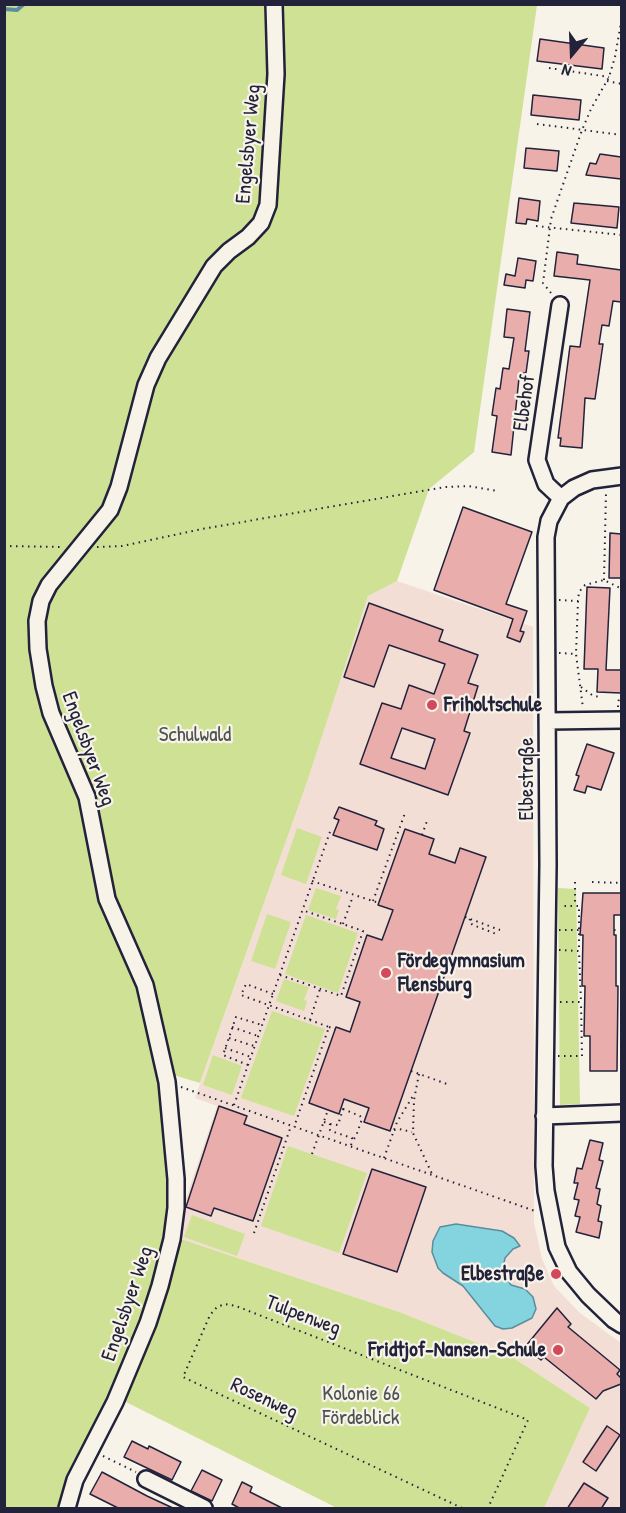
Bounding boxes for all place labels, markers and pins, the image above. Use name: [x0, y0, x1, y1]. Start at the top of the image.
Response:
place label: Friholtschule: [444, 692, 542, 718]
marker: Friholtschule: [425, 698, 439, 712]
place label: Fördegymnasium Flensburg: [398, 948, 525, 998]
marker: Fördegymnasium Flensburg: [379, 966, 393, 980]
place label: Elbestraße: [461, 1261, 544, 1287]
marker: Elbestraße: [549, 1267, 563, 1281]
place label: Fridtjof-Nansen-Schule: [368, 1337, 546, 1363]
marker: Fridtjof-Nansen-Schule: [551, 1343, 565, 1357]

